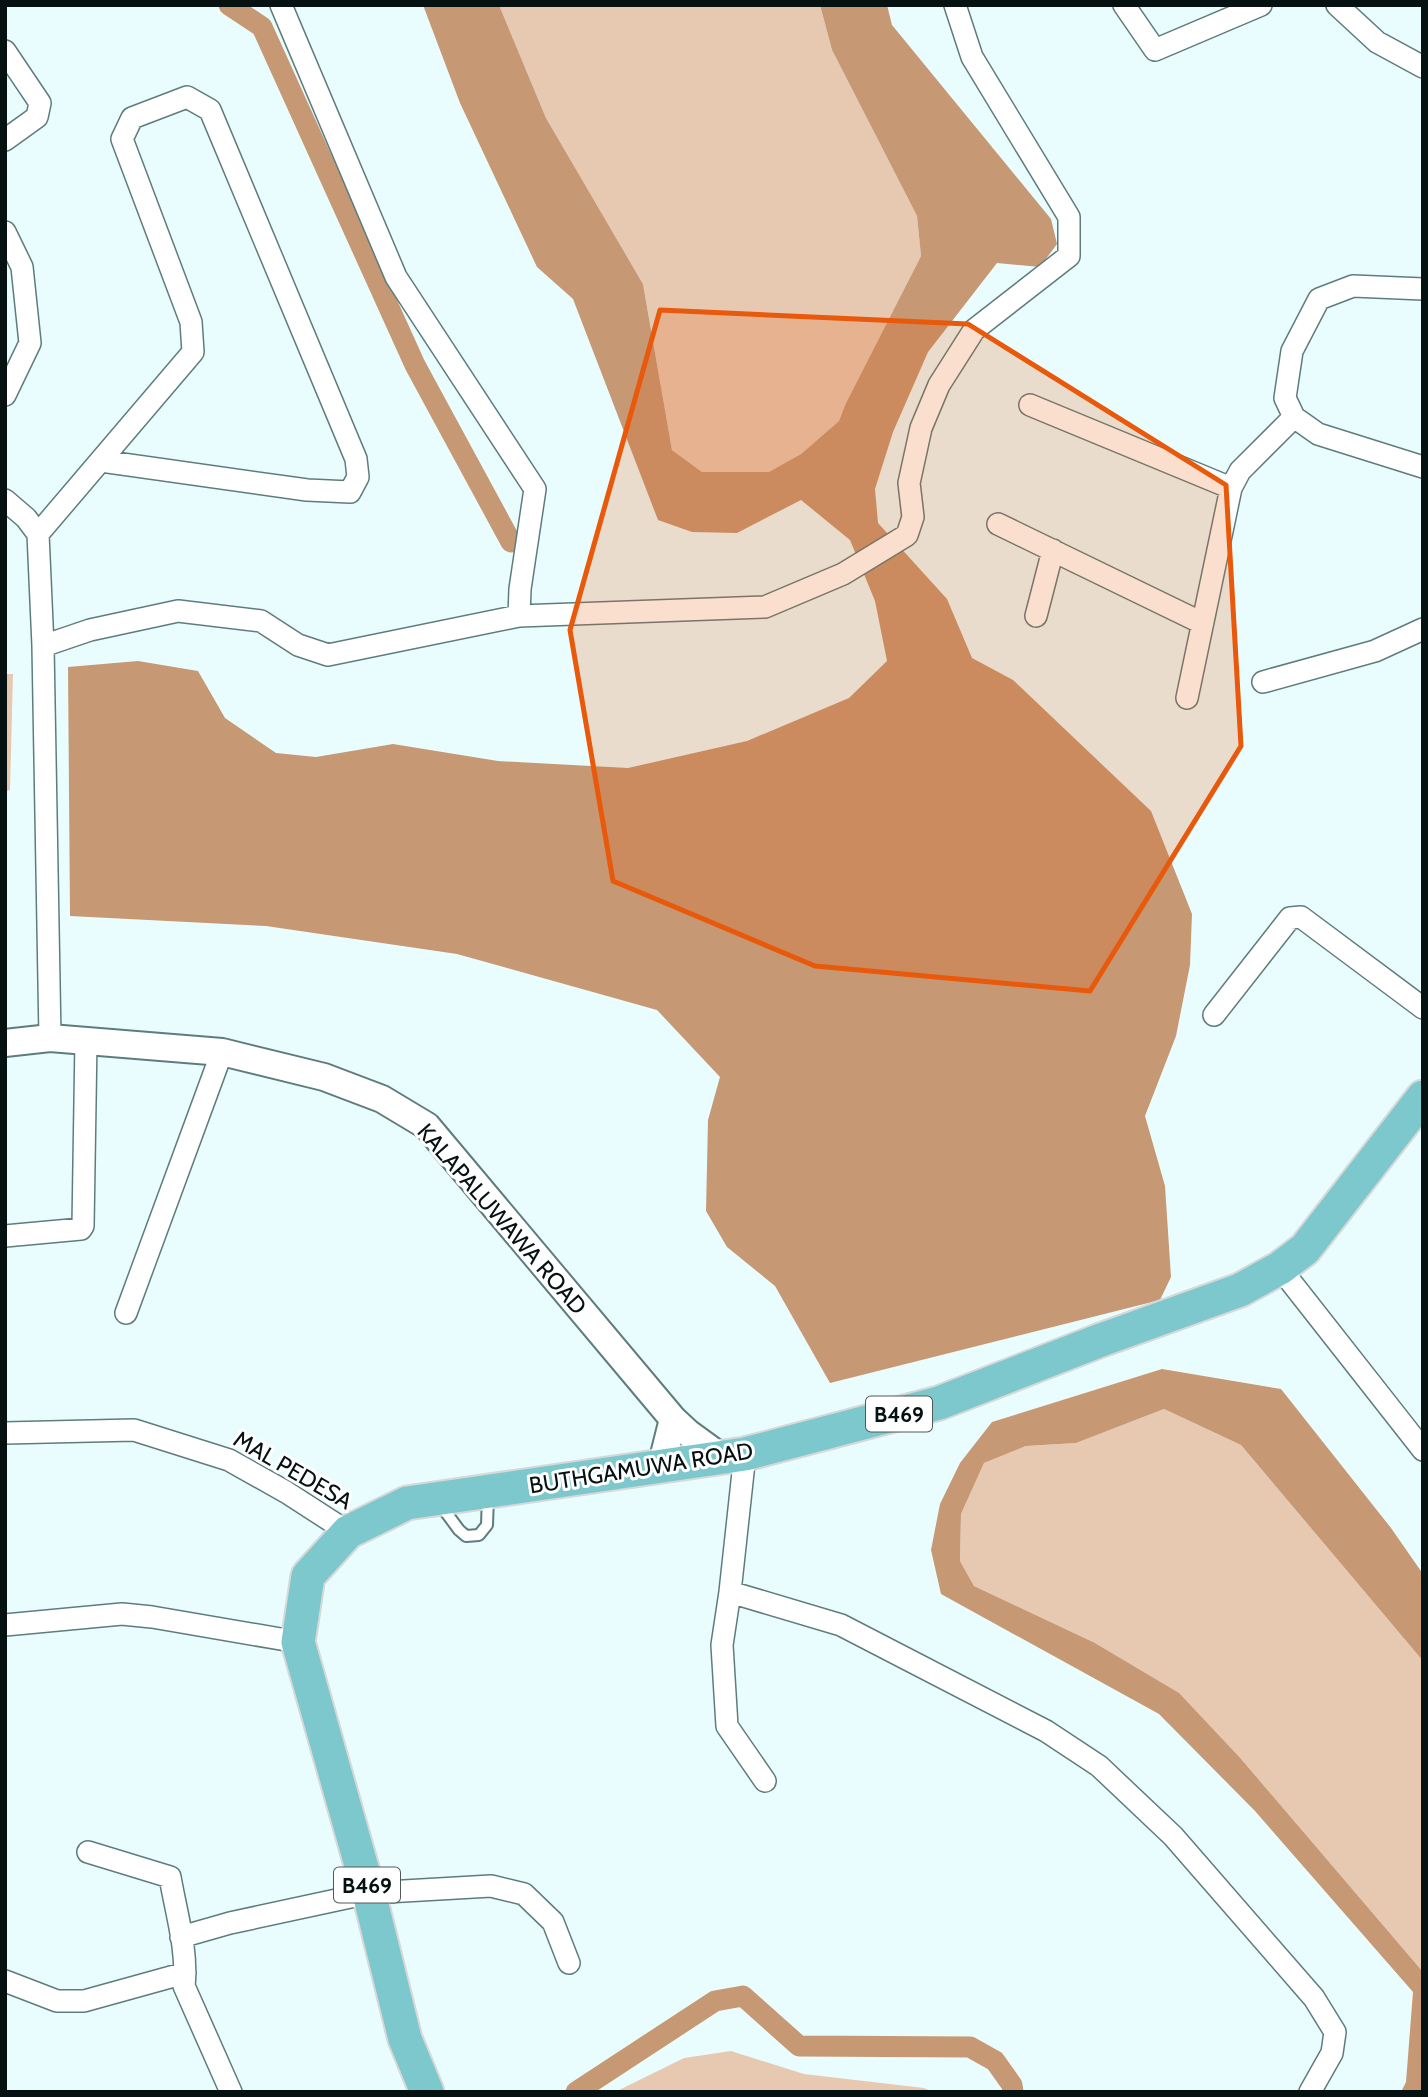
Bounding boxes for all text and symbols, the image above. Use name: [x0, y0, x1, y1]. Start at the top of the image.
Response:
street label: KALAPALUWAWA ROAD: [411, 1118, 593, 1320]
road number: B469: [866, 1396, 932, 1432]
street label: MAL PEDESA: [229, 1425, 357, 1515]
street label: BUTHGAMUWA ROAD: [527, 1436, 755, 1500]
road number: B469: [334, 1868, 400, 1902]

